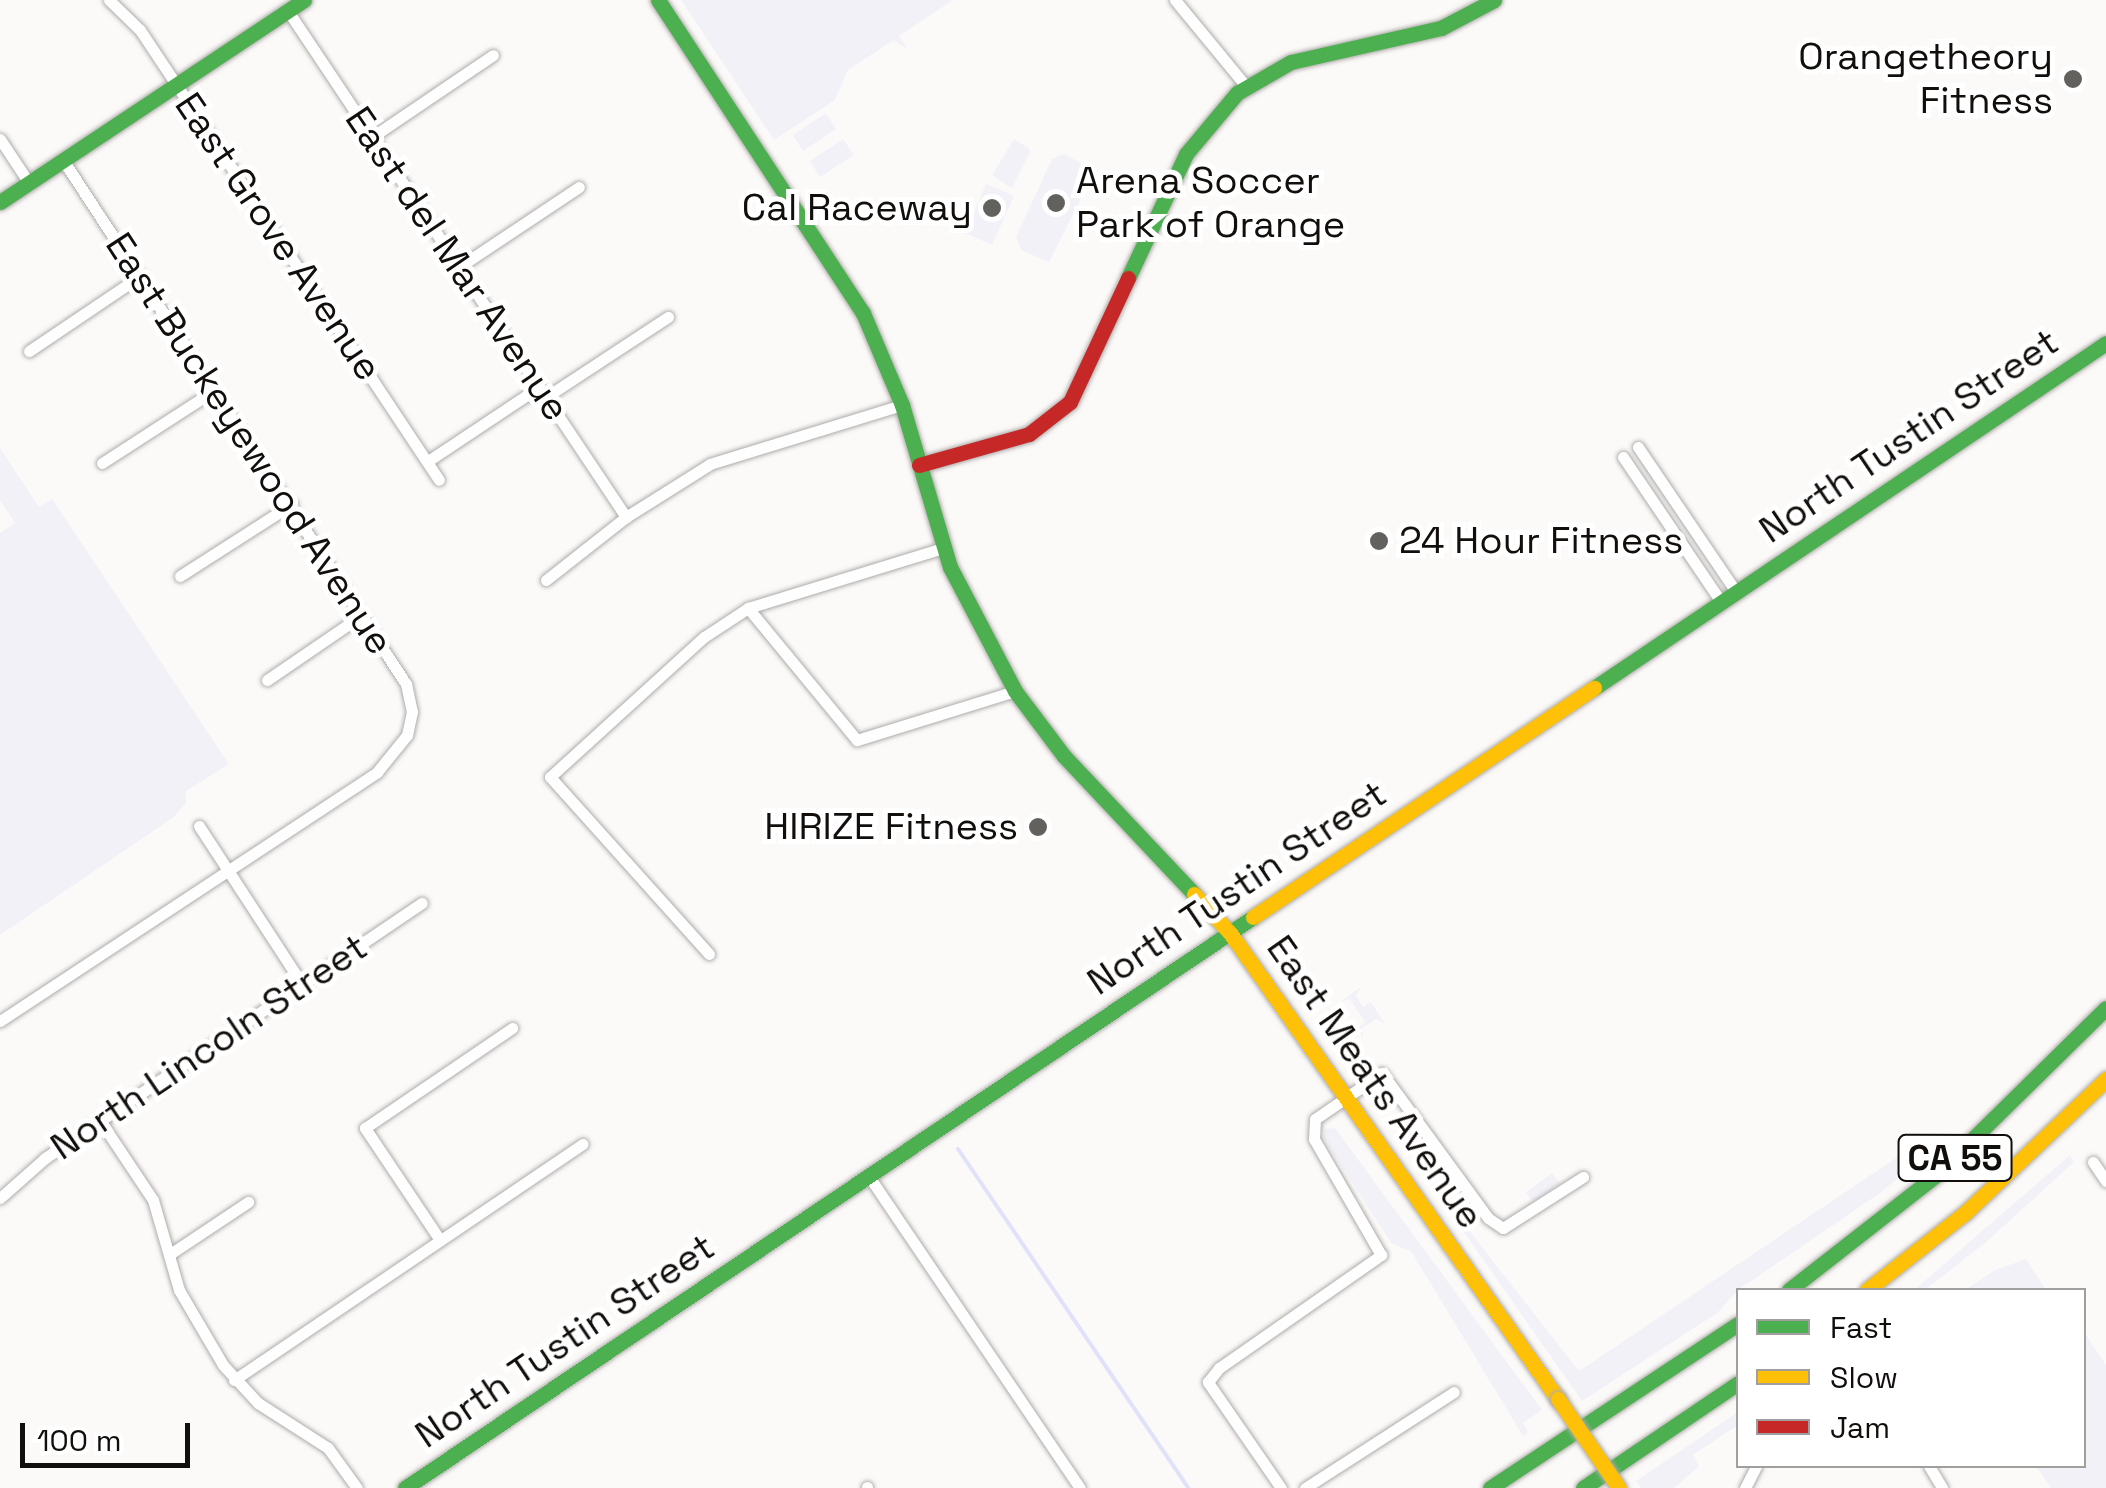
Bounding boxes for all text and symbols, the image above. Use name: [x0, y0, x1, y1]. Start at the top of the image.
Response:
place label: Orangetheory Fitness: [1798, 34, 2053, 123]
marker: Orangetheory Fitness: [2062, 68, 2084, 90]
street label: East Grove Avenue: [165, 84, 391, 390]
street label: East del Mar Avenue: [335, 98, 579, 430]
place label: Arena Soccer Park of Orange: [1076, 158, 1345, 248]
place label: Cal Raceway: [742, 185, 972, 231]
marker: Arena Soccer Park of Orange: [1045, 192, 1067, 214]
marker: Cal Raceway: [981, 197, 1003, 219]
street label: East Buckeyewood Avenue: [95, 225, 403, 663]
street label: North Tustin Street: [1750, 319, 2068, 553]
place label: 24 Hour Fitness: [1399, 518, 1683, 564]
marker: 24 Hour Fitness: [1368, 530, 1390, 552]
street label: North Tustin Street: [1078, 771, 1396, 1005]
place label: HIRIZE Fitness: [764, 804, 1018, 850]
marker: HIRIZE Fitness: [1027, 816, 1049, 838]
street label: North Lincoln Street: [42, 924, 376, 1170]
street label: East Meats Avenue: [1257, 927, 1493, 1237]
road number: CA 55: [1895, 1128, 2015, 1188]
street label: North Tustin Street: [406, 1224, 724, 1458]
legend: [1736, 1288, 2086, 1468]
text: Fast: [1830, 1308, 1892, 1347]
text: Slow: [1830, 1358, 1898, 1397]
scale bar: [25, 1403, 195, 1465]
text: Jam: [1830, 1408, 1890, 1447]
text: 100 m: [37, 1421, 122, 1460]

